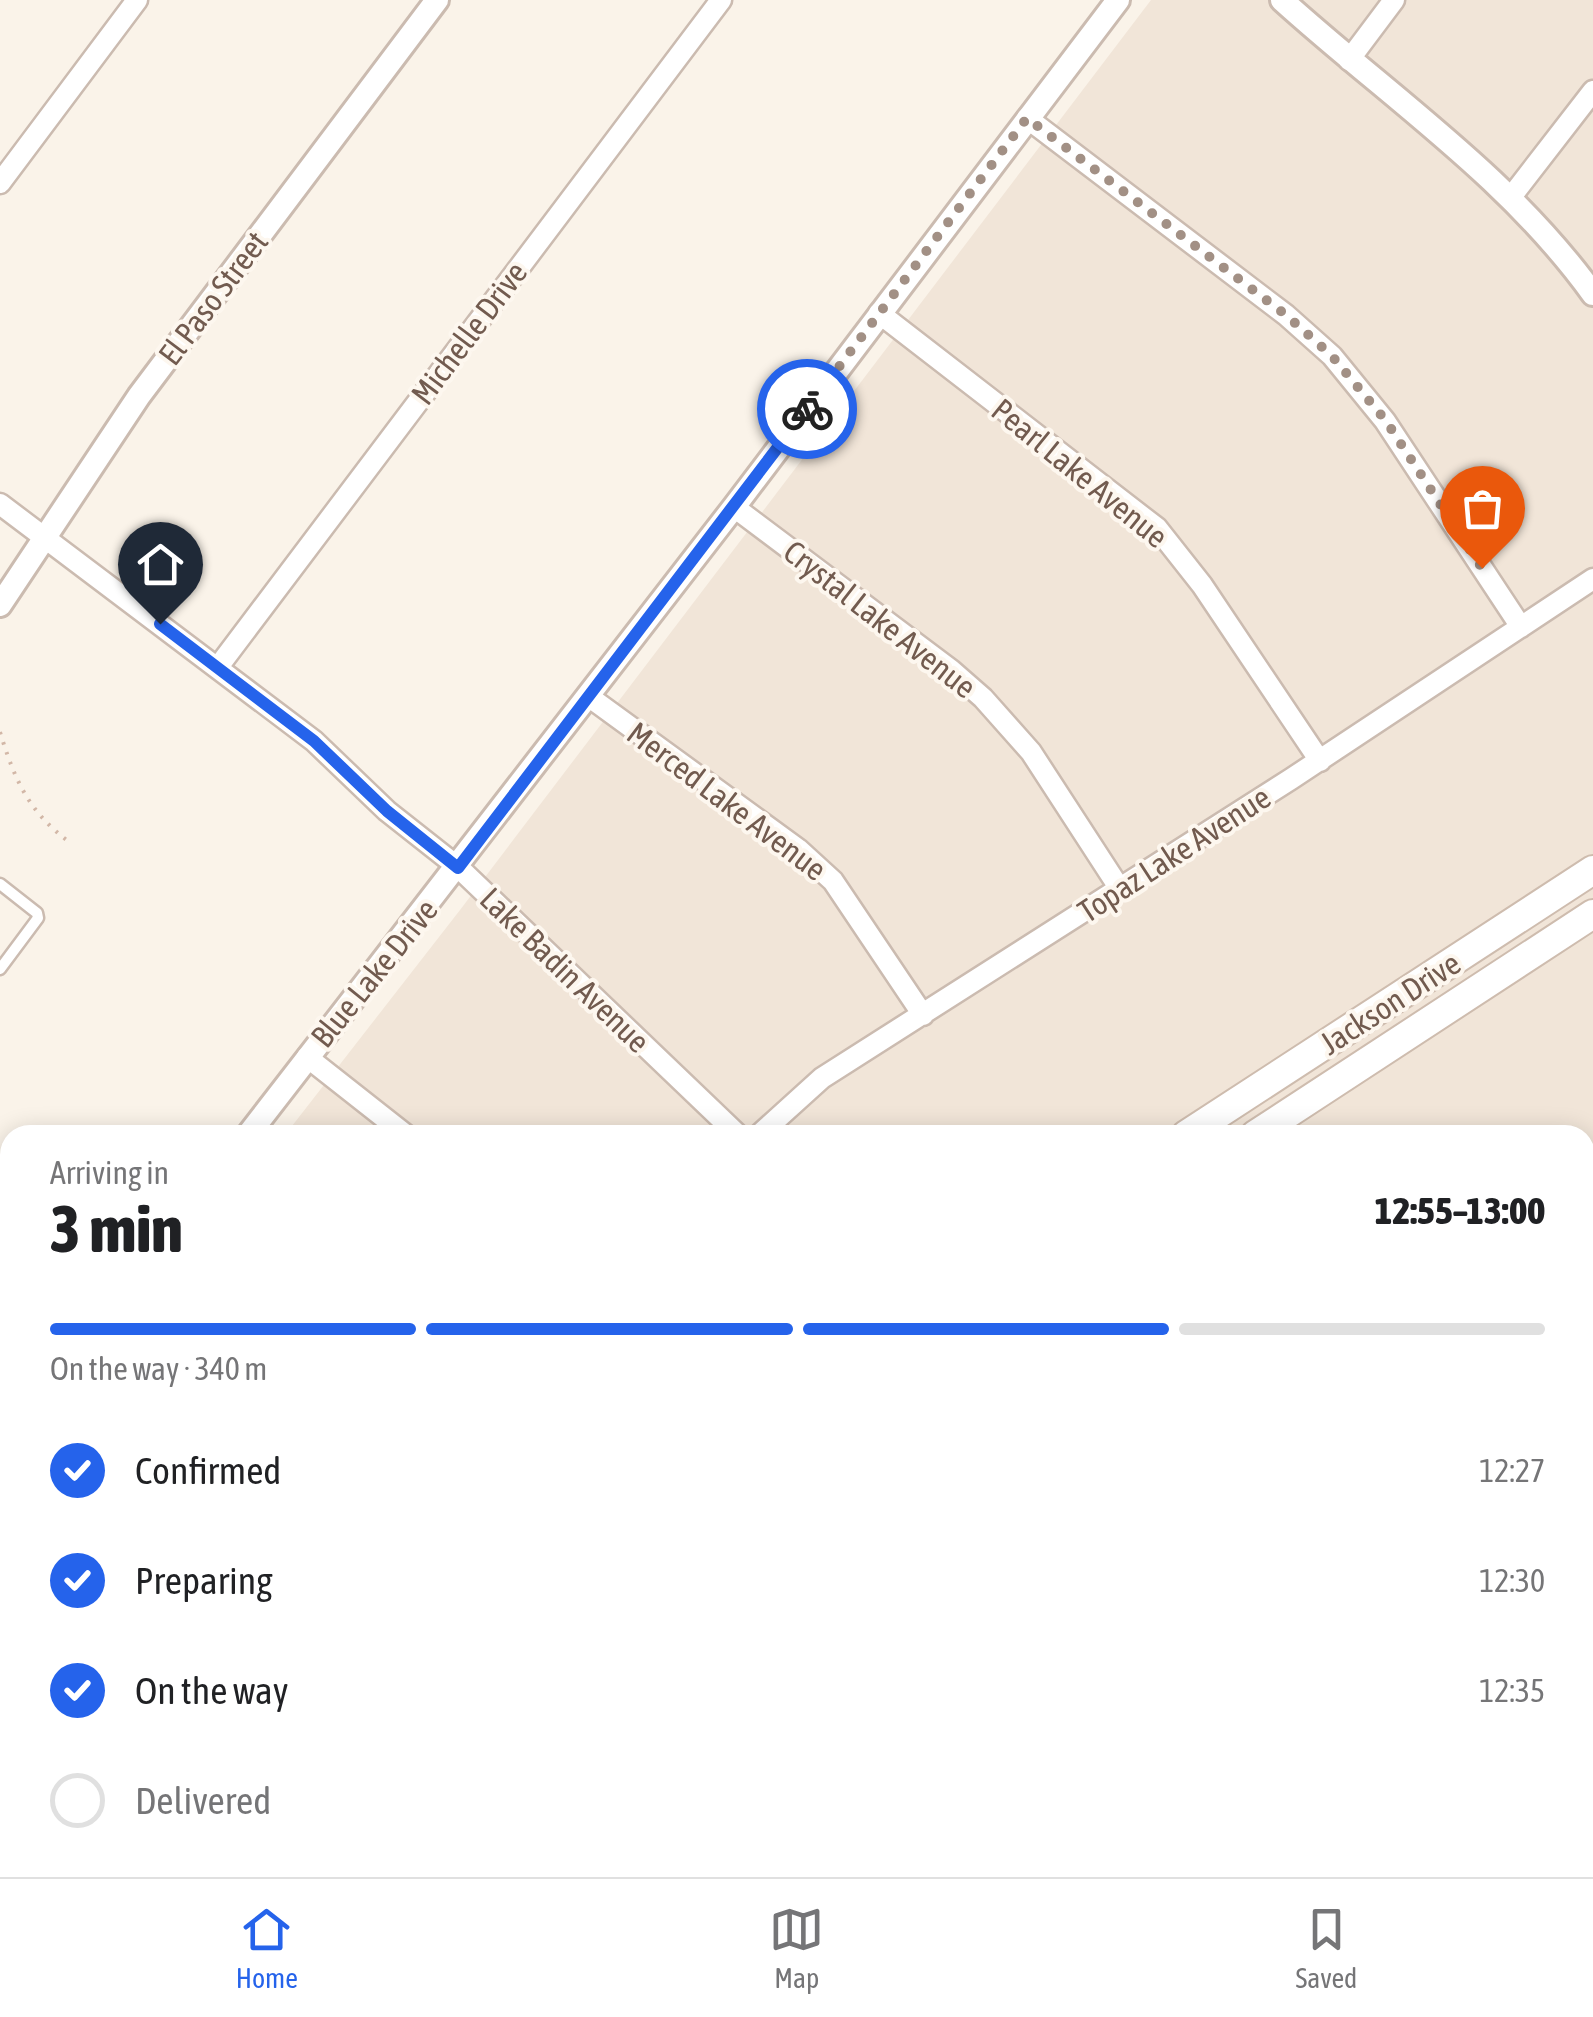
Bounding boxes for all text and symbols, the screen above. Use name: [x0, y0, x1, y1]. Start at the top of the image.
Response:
street label: El Paso Street: [151, 224, 275, 372]
street label: Michelle Drive: [404, 255, 534, 411]
courier: [757, 359, 857, 459]
icon: bike: [780, 382, 835, 437]
street label: Pearl Lake Avenue: [985, 391, 1175, 555]
pin: [1440, 466, 1525, 569]
icon: bag: [1455, 481, 1510, 536]
pin: [118, 522, 203, 625]
street label: Crystal Lake Avenue: [777, 533, 983, 705]
icon: home: [133, 537, 188, 592]
street label: Merced Lake Avenue: [620, 714, 834, 888]
street label: Topaz Lake Avenue: [1071, 778, 1277, 930]
street label: Lake Badin Avenue: [473, 880, 657, 1060]
street label: Blue Lake Drive: [303, 892, 445, 1054]
street label: Jackson Drive: [1313, 944, 1467, 1062]
text: Arriving in: [50, 1154, 169, 1191]
text: 12:55–13:00: [1375, 1189, 1545, 1232]
text: 3 min: [50, 1191, 183, 1266]
text: On the way · 340 m: [50, 1350, 267, 1387]
icon: check: [50, 1443, 105, 1498]
text: Confirmed: [135, 1449, 281, 1492]
text: 12:27: [1479, 1452, 1545, 1489]
icon: check: [50, 1553, 105, 1608]
text: Preparing: [135, 1559, 273, 1602]
text: 12:30: [1479, 1562, 1545, 1599]
icon: check: [50, 1663, 105, 1718]
text: On the way: [135, 1669, 288, 1712]
text: 12:35: [1479, 1672, 1545, 1709]
text: Delivered: [135, 1779, 271, 1822]
tab: Home: [236, 1902, 298, 1994]
tab: Map: [769, 1902, 824, 1994]
tab: Saved: [1295, 1902, 1357, 1994]

